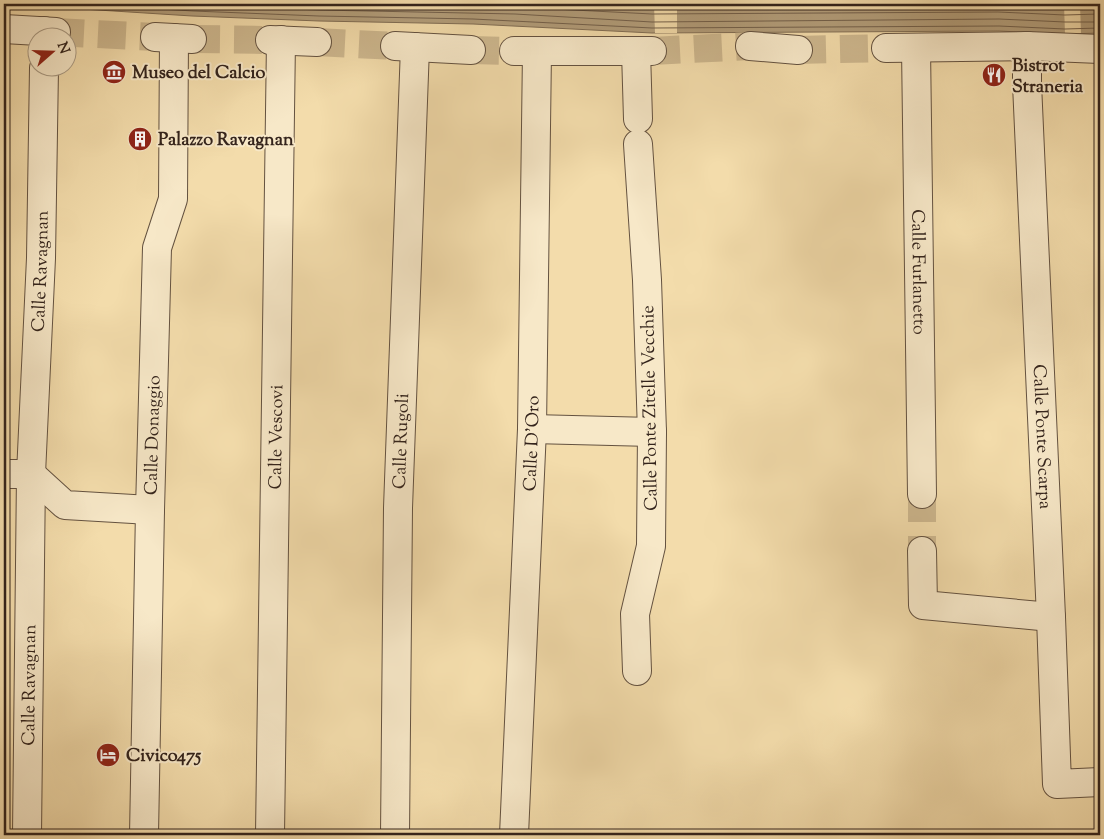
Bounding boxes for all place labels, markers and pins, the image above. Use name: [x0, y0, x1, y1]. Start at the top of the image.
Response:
place label: Bistrot Straneria: [1012, 54, 1084, 101]
museum icon: Museo del Calcio: [101, 59, 127, 85]
place label: Museo del Calcio: [132, 61, 265, 87]
restaurant icon: Bistrot Straneria: [981, 62, 1007, 88]
building icon: Palazzo Ravagnan: [127, 126, 153, 152]
place label: Palazzo Ravagnan: [158, 128, 294, 154]
hotel icon: Civico475: [95, 742, 121, 768]
place label: Civico475: [126, 744, 202, 770]

